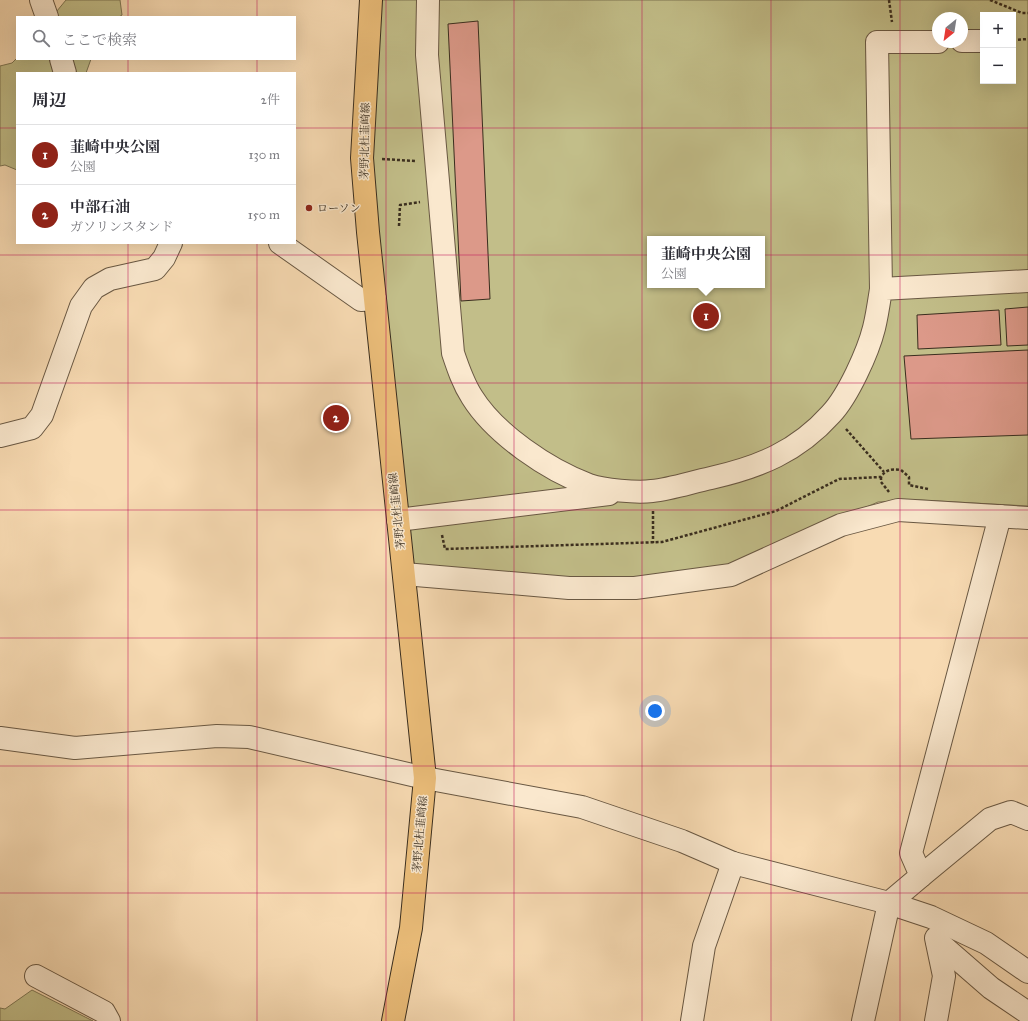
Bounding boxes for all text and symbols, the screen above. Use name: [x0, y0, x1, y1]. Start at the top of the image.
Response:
north arrow: [932, 12, 968, 48]
map controls: [980, 12, 1016, 84]
button: +: [980, 12, 1016, 48]
search box: [16, 16, 296, 60]
icon: search: [30, 27, 52, 49]
text: ここで検索: [62, 31, 137, 49]
button: −: [980, 48, 1016, 84]
text: 周辺: [32, 90, 66, 111]
text: 2件: [261, 92, 280, 108]
street label: 茅野北杜韮崎線: [358, 102, 372, 180]
text: 韮崎中央公園: [70, 138, 160, 156]
text: 1: [42, 147, 48, 163]
text: 130 m: [248, 147, 280, 163]
text: 公園: [70, 159, 96, 175]
text: 中部石油: [70, 198, 130, 216]
place label: ローソン: [317, 202, 361, 215]
marker: ローソン: [304, 203, 314, 213]
text: 2: [42, 207, 48, 223]
text: 150 m: [248, 207, 280, 223]
text: ガソリンスタンド: [70, 219, 174, 235]
popup: [647, 236, 765, 288]
text: 韮崎中央公園: [661, 245, 751, 263]
text: 公園: [661, 266, 687, 282]
pin: 1: [693, 301, 719, 331]
pin: 2: [323, 403, 349, 433]
street label: 茅野北杜韮崎線: [387, 472, 407, 550]
your location: [645, 701, 665, 721]
street label: 茅野北杜韮崎線: [410, 795, 430, 873]

